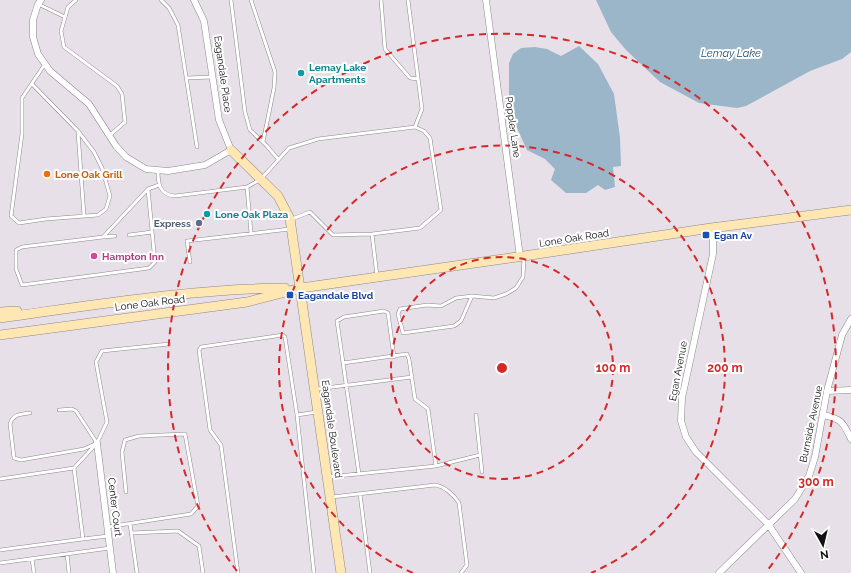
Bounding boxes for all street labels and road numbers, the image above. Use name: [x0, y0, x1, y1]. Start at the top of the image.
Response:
street label: Eagandale Place: [212, 35, 234, 113]
street label: Poppler Lane: [503, 96, 523, 158]
street label: Lone Oak Road: [538, 227, 610, 249]
street label: Lone Oak Road: [114, 293, 186, 313]
street label: Egan Avenue: [667, 340, 689, 402]
street label: Eagandale Boulevard: [320, 379, 344, 479]
street label: Burnside Avenue: [797, 384, 825, 463]
street label: Center Court: [106, 477, 124, 538]

